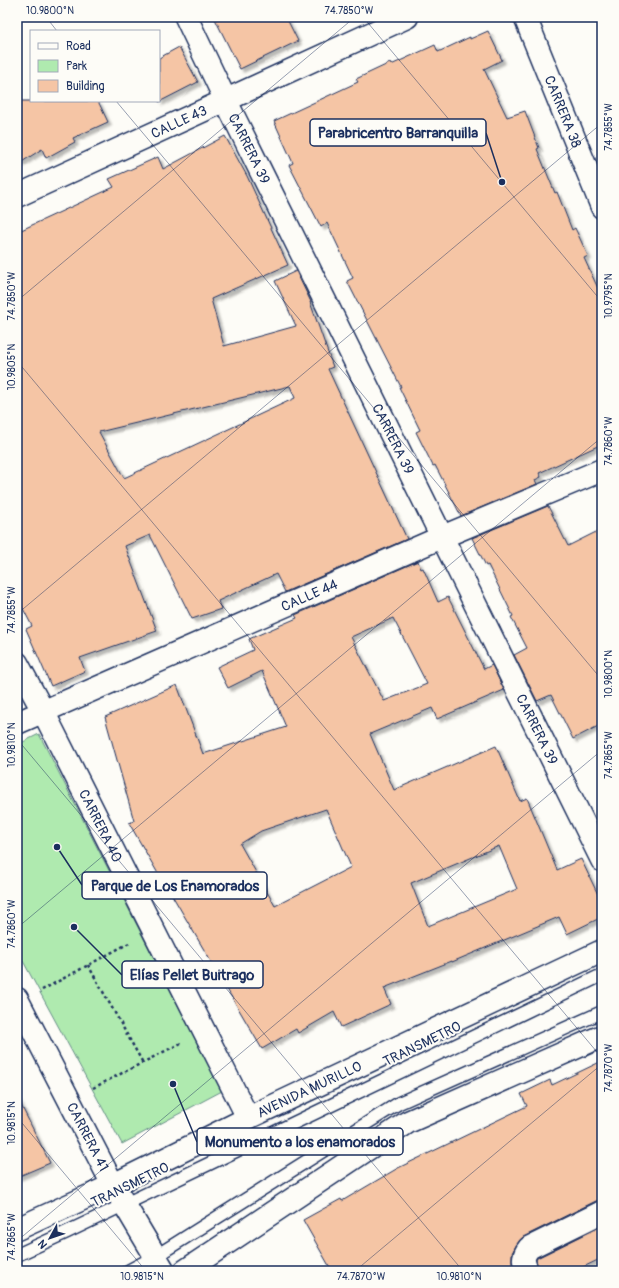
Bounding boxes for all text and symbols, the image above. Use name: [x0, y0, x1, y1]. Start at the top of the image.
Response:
text: 10.9800°N: [26, 5, 74, 17]
text: 74.7850°W: [325, 5, 374, 17]
legend: [30, 30, 160, 102]
text: Road: [66, 39, 91, 54]
text: Park: [66, 59, 87, 74]
street label: CARRERA 38: [541, 73, 586, 150]
text: Building: [66, 79, 105, 94]
street label: CALLE 43: [148, 101, 210, 142]
text: 74.7855°W: [603, 103, 615, 151]
street label: CARRERA 39: [225, 110, 274, 187]
callout: Parabricentro Barranquilla: [310, 119, 486, 146]
text: Parabricentro Barranquilla: [318, 124, 478, 143]
text: 74.7850°W: [6, 271, 18, 320]
text: 10.9795°N: [603, 273, 615, 319]
text: 10.9805°N: [6, 344, 18, 390]
street label: CARRERA 39: [369, 401, 418, 477]
text: 74.7860°W: [603, 416, 615, 466]
street label: CALLE 44: [278, 575, 340, 615]
text: 74.7855°W: [6, 586, 18, 634]
text: 10.9800°N: [603, 650, 615, 698]
street label: CARRERA 39: [513, 691, 562, 767]
text: 10.9810°N: [6, 722, 18, 768]
text: 74.7865°W: [603, 731, 615, 779]
street label: CARRERA 40: [75, 787, 126, 865]
callout: Parque de Los Enamorados: [82, 872, 267, 899]
text: Parque de Los Enamorados: [91, 877, 260, 896]
text: 74.7860°W: [6, 899, 18, 949]
callout: Elías Pellet Buitrago: [122, 961, 263, 988]
text: Elías Pellet Buitrago: [130, 966, 254, 985]
street label: TRANSMETRO: [380, 1018, 464, 1070]
text: 74.7870°W: [603, 1043, 615, 1092]
street label: AVENIDA MURILLO: [254, 1057, 364, 1121]
street label: CARRERA 41: [63, 1099, 113, 1174]
text: 10.9815°N: [6, 1101, 18, 1145]
callout: Monumento a los enamorados: [197, 1128, 403, 1155]
text: Monumento a los enamorados: [205, 1133, 395, 1152]
street label: TRANSMETRO: [88, 1159, 172, 1211]
text: 74.7865°W: [6, 1213, 18, 1261]
north arrow: [30, 1218, 70, 1258]
text: N: [35, 1237, 50, 1251]
text: 10.9815°N: [120, 1271, 164, 1283]
text: 74.7870°W: [337, 1271, 386, 1283]
text: 10.9810°N: [437, 1271, 482, 1283]

